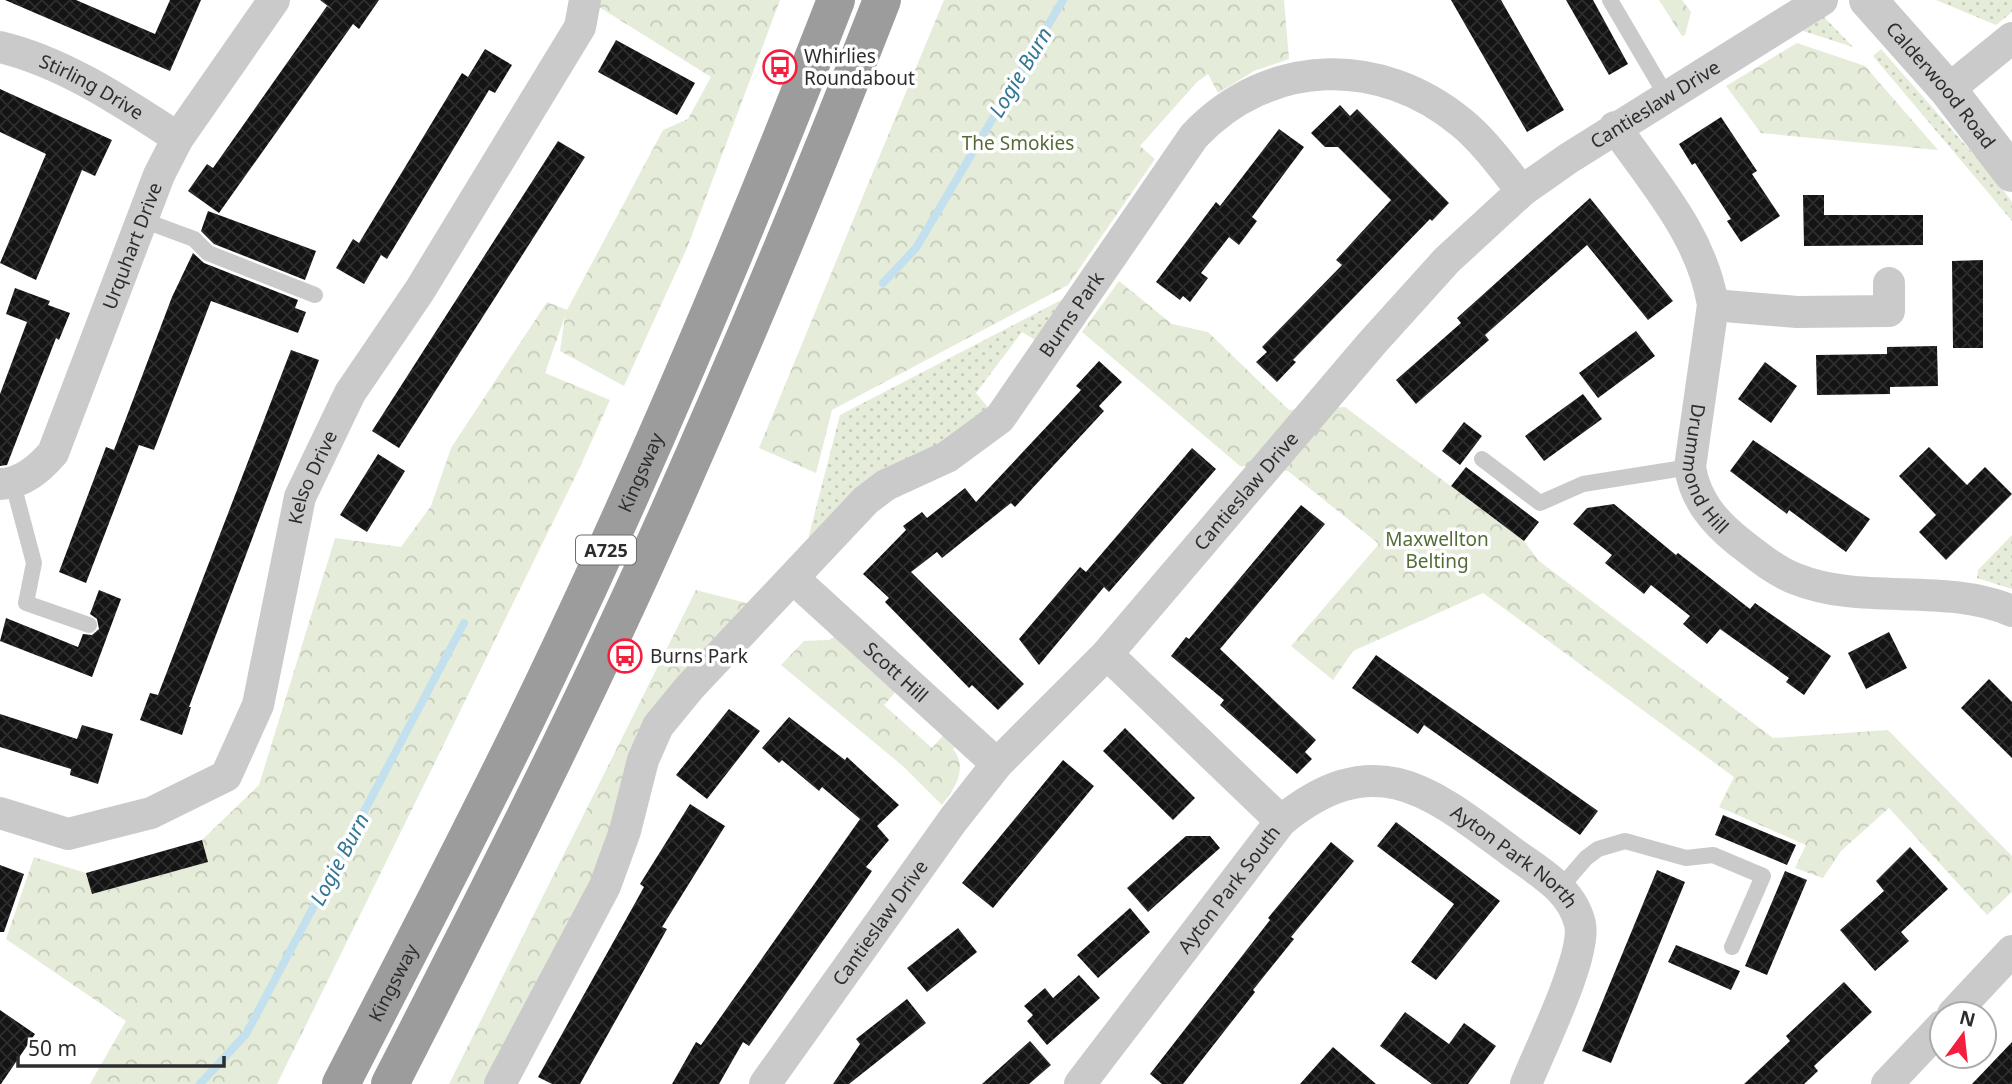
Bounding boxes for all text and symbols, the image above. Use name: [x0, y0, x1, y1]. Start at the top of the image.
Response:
street label: Calderwood Road: [1880, 16, 2001, 154]
water label: Logie Burn: [982, 22, 1058, 122]
place label: Whirlies Roundabout: [804, 43, 915, 91]
street label: Stirling Drive: [35, 48, 149, 125]
bus stop icon: Whirlies Roundabout: [761, 48, 799, 86]
street label: Cantieslaw Drive: [1585, 54, 1725, 155]
park label: The Smokies: [962, 130, 1074, 156]
street label: Urquhart Drive: [96, 179, 168, 313]
street label: Burns Park: [1033, 267, 1110, 362]
street label: Drummond Hill: [1676, 402, 1735, 540]
street label: Kelso Drive: [282, 426, 343, 527]
street label: Cantieslaw Drive: [1188, 426, 1304, 556]
street label: Kingsway: [611, 428, 670, 516]
park label: Maxwellton Belting: [1385, 526, 1489, 574]
road number: A725: [576, 536, 636, 564]
street label: Scott Hill: [858, 636, 934, 708]
bus stop icon: Burns Park: [606, 637, 644, 675]
place label: Burns Park: [650, 643, 748, 669]
street label: Ayton Park North: [1446, 799, 1584, 913]
water label: Logie Burn: [303, 808, 375, 910]
street label: Ayton Park South: [1172, 820, 1286, 959]
street label: Cantieslaw Drive: [826, 855, 934, 991]
street label: Kingsway: [362, 939, 424, 1026]
north arrow: [1928, 1000, 1998, 1070]
text: N: [1957, 1004, 1978, 1033]
scale bar: [18, 1024, 224, 1068]
text: 50 m: [28, 1034, 77, 1062]

